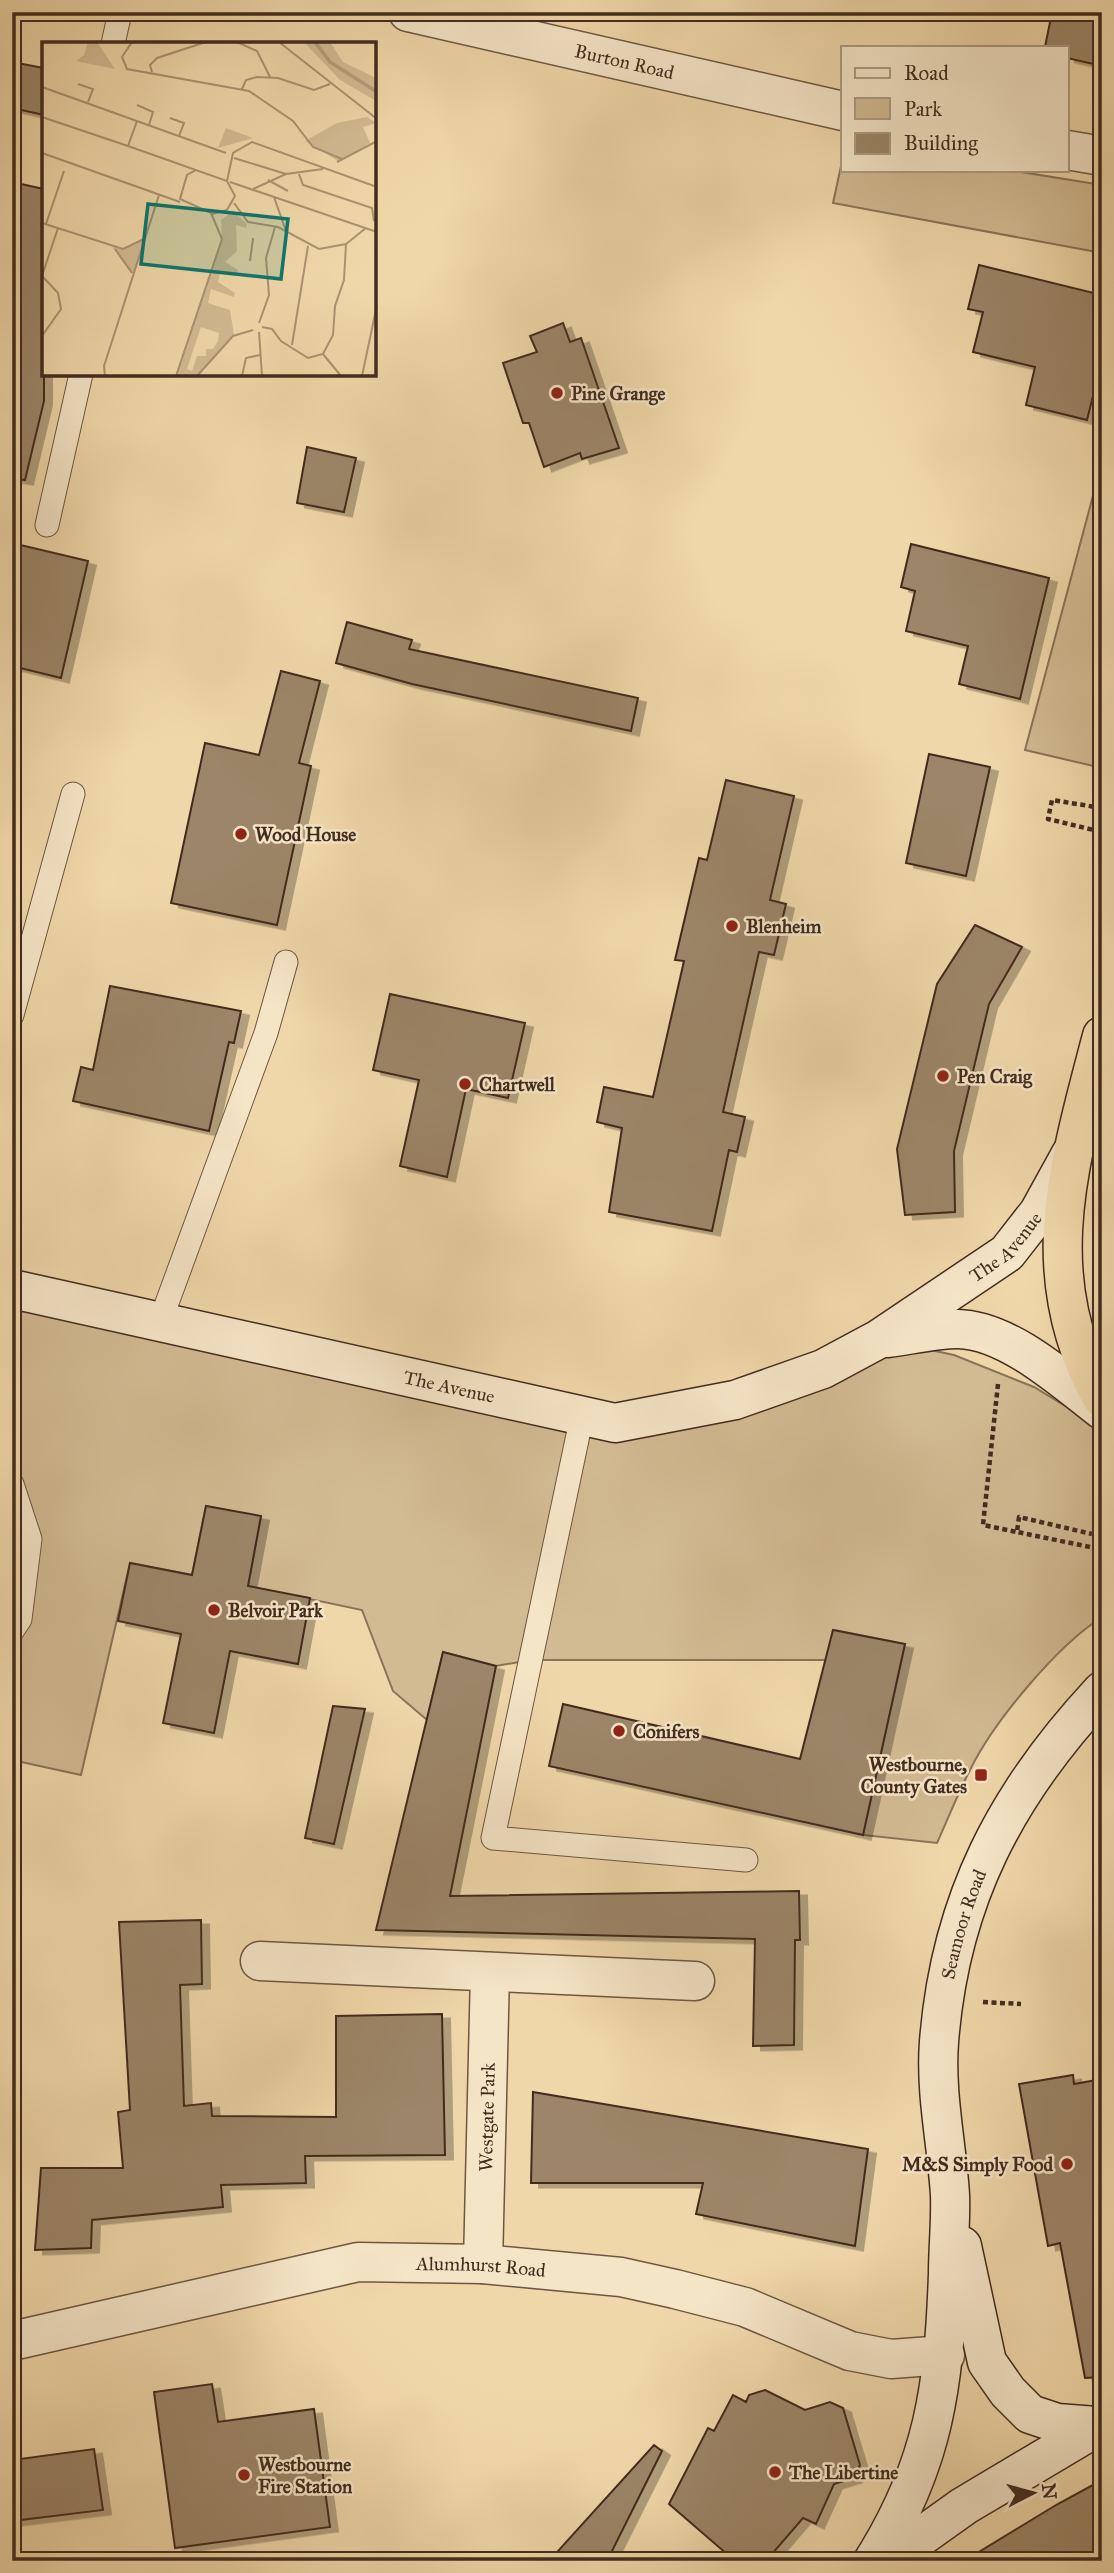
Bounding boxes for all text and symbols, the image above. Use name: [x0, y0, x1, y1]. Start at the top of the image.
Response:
street label: Burton Road: [572, 39, 677, 84]
inset map: [42, 42, 376, 376]
legend: [841, 46, 1068, 172]
text: Road: [904, 60, 949, 86]
text: Park: [904, 96, 942, 122]
text: Building: [904, 130, 978, 156]
place label: Pine Grange: [571, 382, 666, 406]
marker: Pine Grange: [549, 385, 565, 401]
place label: Wood House: [255, 823, 356, 846]
marker: Wood House: [233, 826, 249, 842]
place label: Blenheim: [746, 915, 821, 938]
marker: Blenheim: [724, 918, 740, 934]
place label: Pen Craig: [957, 1065, 1033, 1089]
marker: Pen Craig: [935, 1068, 951, 1084]
place label: Chartwell: [479, 1073, 556, 1096]
marker: Chartwell: [457, 1076, 473, 1092]
street label: The Avenue: [965, 1207, 1047, 1287]
street label: The Avenue: [402, 1365, 497, 1408]
place label: Belvoir Park: [228, 1599, 324, 1622]
marker: Belvoir Park: [206, 1602, 222, 1618]
place label: Conifers: [633, 1720, 699, 1743]
marker: Conifers: [611, 1723, 627, 1739]
place label: Westbourne, County Gates: [861, 1753, 967, 1799]
marker: Westbourne, County Gates: [973, 1767, 989, 1783]
street label: Seamoor Road: [936, 1866, 991, 1981]
street label: Westgate Park: [474, 2062, 500, 2172]
place label: M&S Simply Food: [902, 2153, 1053, 2177]
marker: M&S Simply Food: [1059, 2156, 1075, 2172]
street label: Alumhurst Road: [415, 2252, 547, 2282]
place label: Westbourne Fire Station: [258, 2453, 353, 2498]
north arrow: [998, 2458, 1068, 2528]
place label: The Libertine: [788, 2461, 898, 2484]
marker: The Libertine: [767, 2464, 783, 2480]
marker: Westbourne Fire Station: [236, 2467, 252, 2483]
text: N: [1037, 2482, 1062, 2500]

